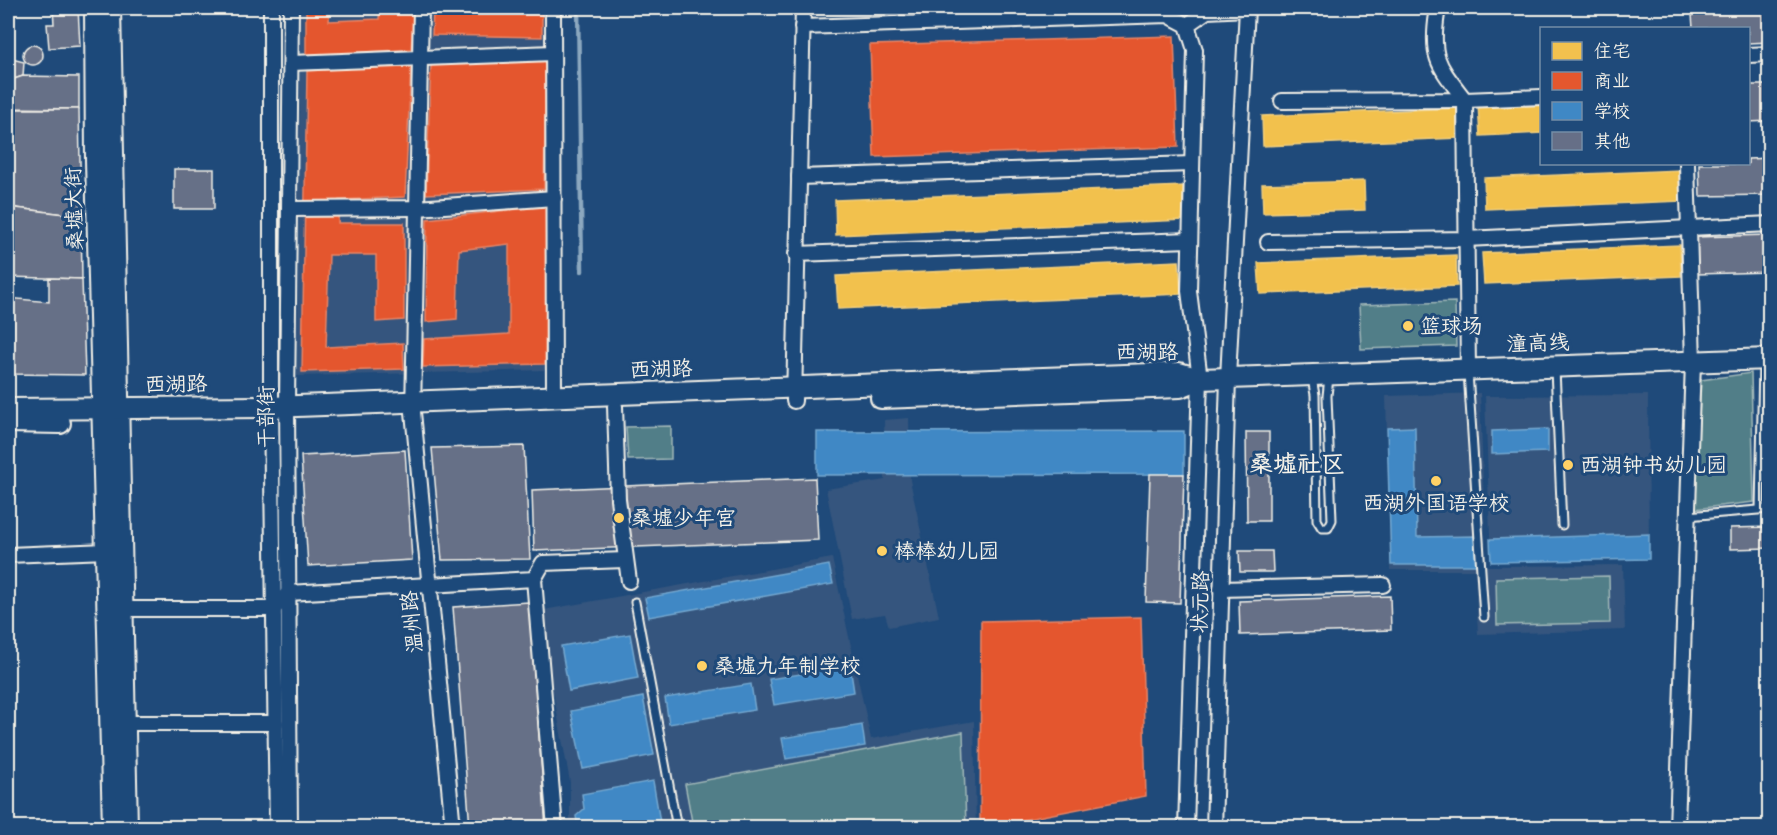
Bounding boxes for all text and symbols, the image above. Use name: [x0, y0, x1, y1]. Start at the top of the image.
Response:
legend: [1540, 27, 1750, 165]
text: 住宅: [1594, 36, 1630, 63]
text: 商业: [1594, 66, 1630, 93]
text: 学校: [1594, 96, 1630, 123]
text: 其他: [1594, 126, 1630, 153]
street label: 桑墟大街: [55, 167, 89, 252]
place label: 篮球场: [1420, 308, 1483, 340]
marker: 篮球场: [1401, 319, 1415, 333]
street label: 潼高线: [1506, 324, 1570, 358]
street label: 西湖路: [1116, 334, 1179, 366]
street label: 西湖路: [629, 350, 693, 384]
street label: 西湖路: [144, 365, 208, 399]
street label: 干部街: [248, 386, 280, 449]
district label: 桑墟社区: [1249, 444, 1345, 480]
place label: 西湖钟书幼儿园: [1580, 447, 1727, 479]
marker: 西湖钟书幼儿园: [1561, 458, 1575, 472]
marker: 西湖外国语学校: [1429, 474, 1443, 488]
place label: 西湖外国语学校: [1363, 485, 1510, 517]
place label: 桑墟少年宫: [631, 500, 736, 532]
marker: 桑墟少年宫: [612, 511, 626, 525]
place label: 棒棒幼儿园: [894, 533, 999, 565]
marker: 棒棒幼儿园: [875, 544, 889, 558]
street label: 状元路: [1181, 570, 1215, 634]
street label: 温州路: [391, 589, 429, 655]
place label: 桑墟九年制学校: [714, 648, 861, 680]
marker: 桑墟九年制学校: [695, 659, 709, 673]

